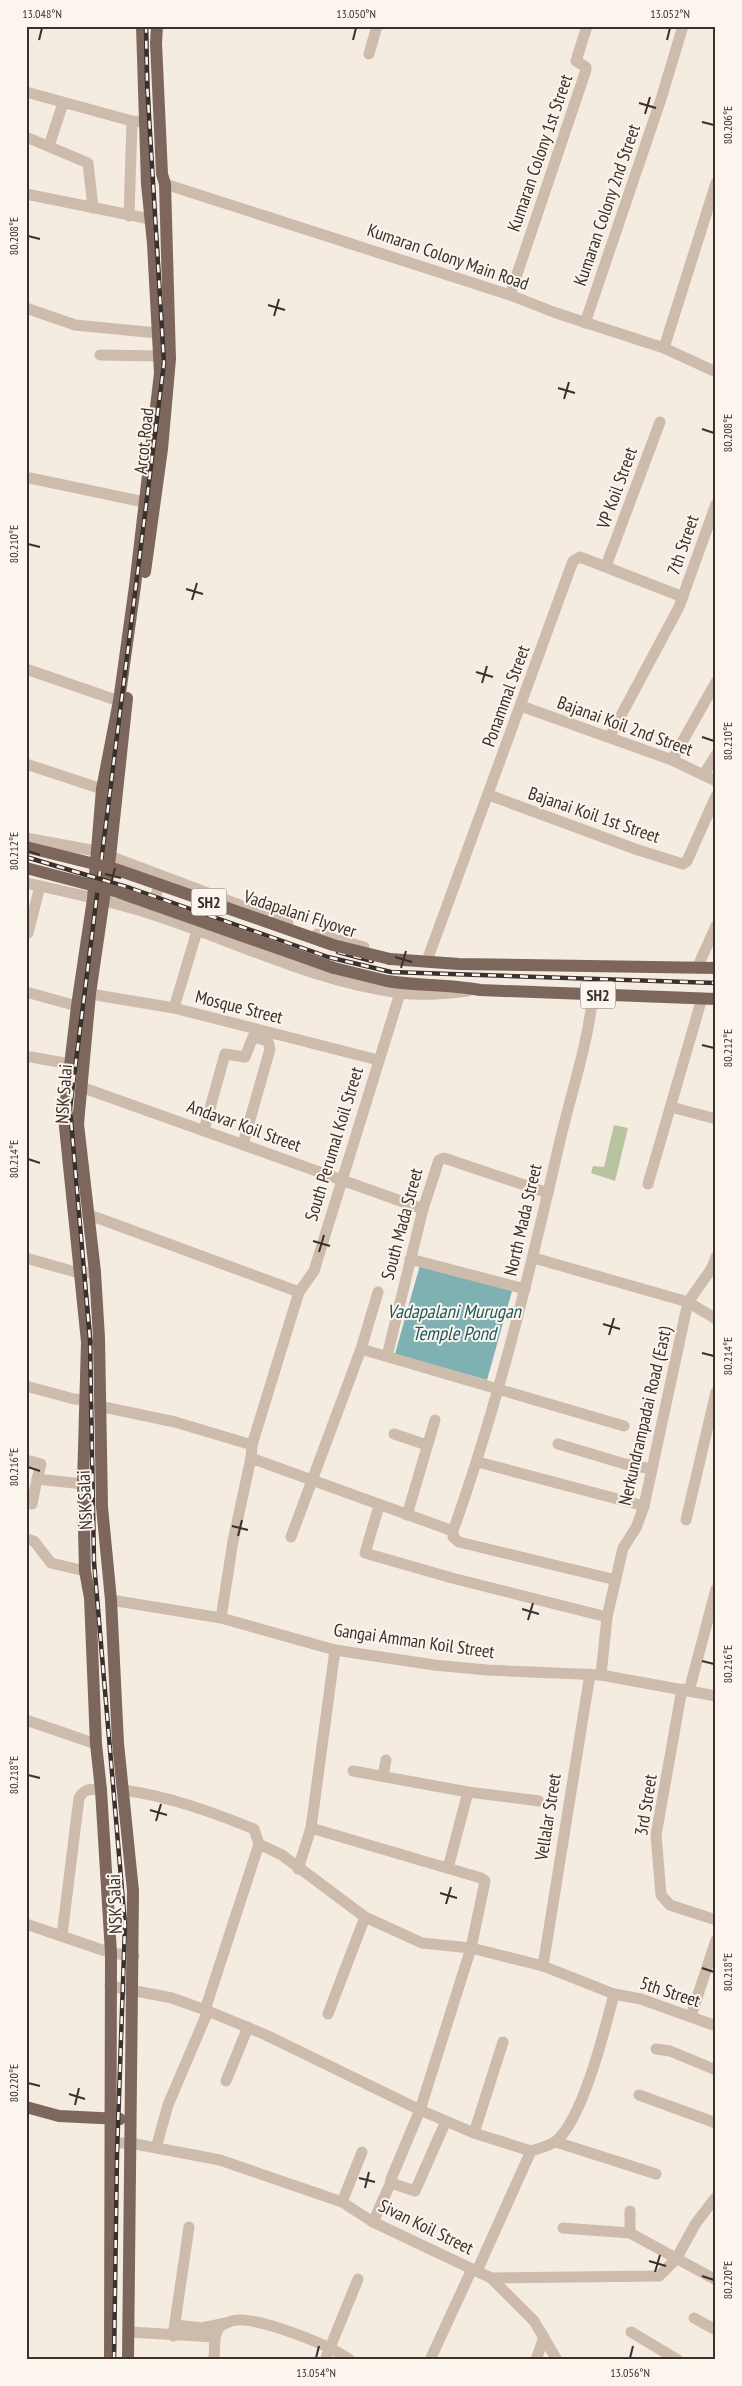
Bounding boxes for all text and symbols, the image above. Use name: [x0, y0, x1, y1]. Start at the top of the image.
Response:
text: 13.048°N: [22, 6, 62, 21]
text: 13.050°N: [336, 6, 376, 21]
text: 13.052°N: [650, 6, 690, 21]
street label: Kumaran Colony 1st Street: [502, 71, 577, 234]
text: 80.206°E: [720, 106, 735, 144]
street label: Kumaran Colony 2nd Street: [568, 121, 645, 289]
text: 80.208°E: [6, 217, 21, 255]
street label: Kumaran Colony Main Road: [364, 218, 532, 295]
street label: Arcot Road: [129, 407, 158, 475]
text: 80.208°E: [720, 414, 735, 452]
street label: VP Koil Street: [591, 444, 642, 533]
street label: 7th Street: [662, 512, 703, 578]
text: 80.210°E: [6, 525, 21, 563]
street label: Ponammal Street: [477, 642, 535, 750]
street label: Bajanai Koil 2nd Street: [554, 690, 696, 761]
text: 80.210°E: [720, 722, 735, 760]
street label: Bajanai Koil 1st Street: [525, 781, 663, 848]
text: 80.212°E: [6, 832, 21, 870]
street label: Vadapalani Flyover: [240, 884, 359, 943]
road number: SH2: [192, 889, 226, 916]
road number: SH2: [580, 982, 616, 1008]
street label: Mosque Street: [193, 985, 285, 1029]
text: 80.212°E: [720, 1029, 735, 1067]
street label: NSK Salai: [50, 1063, 77, 1125]
street label: South Perumal Koil Street: [299, 1064, 368, 1224]
street label: Andavar Koil Street: [184, 1094, 304, 1157]
text: 80.214°E: [6, 1140, 21, 1178]
street label: North Mada Street: [498, 1162, 547, 1278]
street label: South Mada Street: [376, 1165, 427, 1282]
water label: Vadapalani Murugan Temple Pond: [387, 1299, 523, 1345]
street label: Nerkundrampadai Road (East): [613, 1323, 676, 1508]
text: 80.214°E: [720, 1337, 735, 1375]
text: 80.216°E: [6, 1448, 21, 1486]
street label: NSK Salai: [71, 1470, 98, 1531]
street label: Gangai Amman Koil Street: [332, 1618, 496, 1663]
text: 80.216°E: [720, 1645, 735, 1683]
text: 80.218°E: [6, 1756, 21, 1794]
street label: Vellalar Street: [529, 1772, 566, 1863]
street label: 3rd Street: [629, 1773, 662, 1837]
street label: NSK Salai: [102, 1874, 127, 1934]
text: 80.218°E: [720, 1953, 735, 1991]
street label: 5th Street: [637, 1971, 703, 2012]
text: 80.220°E: [6, 2064, 21, 2102]
street label: Sivan Koil Street: [375, 2194, 477, 2259]
text: 80.220°E: [720, 2261, 735, 2299]
text: 13.054°N: [296, 2365, 336, 2380]
text: 13.056°N: [610, 2365, 650, 2380]

